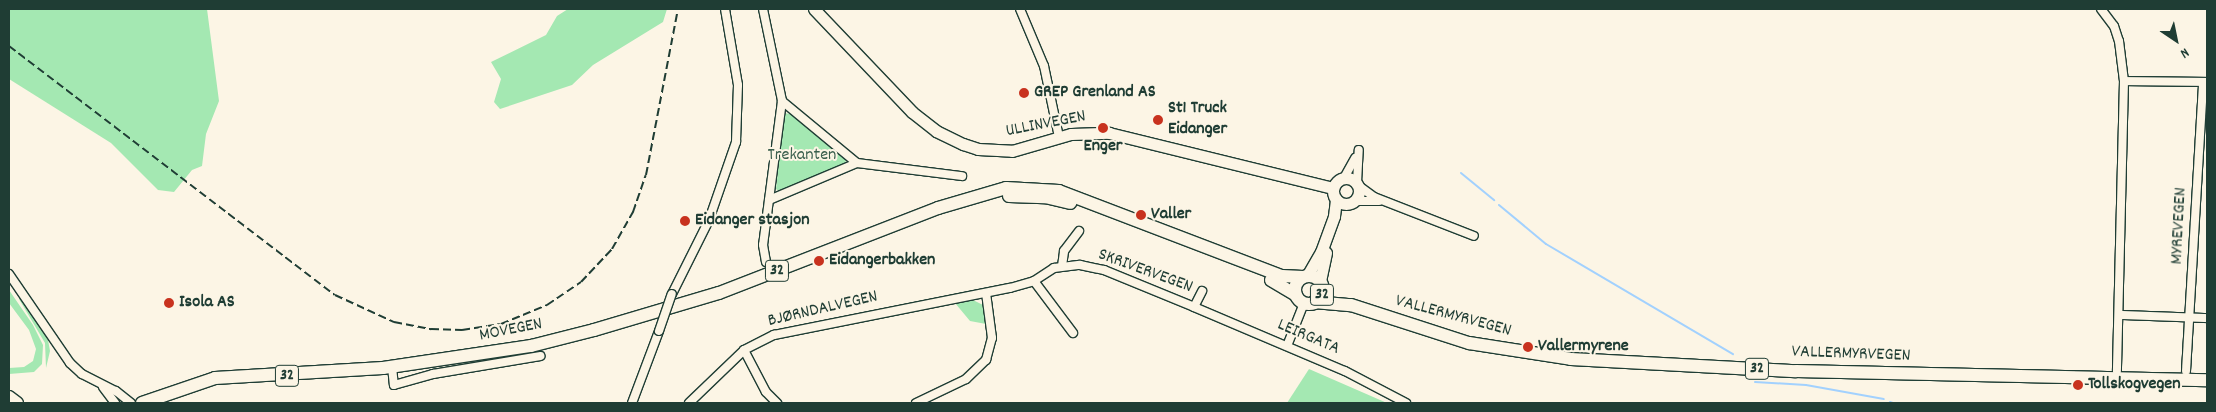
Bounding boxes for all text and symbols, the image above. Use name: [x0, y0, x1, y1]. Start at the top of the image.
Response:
north arrow: [2151, 15, 2201, 65]
text: N: [2176, 42, 2193, 63]
place label: GREP Grenland AS: [1034, 82, 1156, 104]
marker: GREP Grenland AS: [1018, 87, 1030, 99]
place label: St1 Truck Eidanger: [1168, 99, 1227, 142]
street label: ULLINVEGEN: [1004, 107, 1088, 143]
marker: St1 Truck Eidanger: [1152, 114, 1164, 126]
marker: Enger: [1097, 122, 1109, 134]
place label: Enger: [1084, 136, 1122, 158]
park label: Trekanten: [768, 145, 836, 167]
street label: MYREVEGEN: [2167, 187, 2193, 265]
place label: Valler: [1151, 204, 1191, 226]
marker: Valler: [1135, 209, 1147, 221]
place label: Eidanger stasjon: [695, 210, 810, 232]
marker: Eidanger stasjon: [679, 215, 691, 227]
street label: SKRIVERVEGEN: [1095, 245, 1195, 299]
place label: Eidangerbakken: [829, 250, 935, 272]
marker: Eidangerbakken: [813, 255, 825, 267]
road number: 32: [764, 258, 790, 284]
road number: 32: [1310, 282, 1334, 308]
street label: BJØRNDALVEGEN: [766, 287, 880, 333]
street label: VALLERMYRVEGEN: [1393, 291, 1513, 343]
place label: Isola AS: [179, 292, 235, 314]
marker: Isola AS: [163, 297, 175, 309]
street label: MOVEGEN: [478, 314, 544, 348]
street label: LEIRGATA: [1273, 315, 1343, 361]
place label: Vallermyrene: [1538, 336, 1629, 358]
marker: Vallermyrene: [1522, 341, 1534, 353]
street label: VALLERMYRVEGEN: [1791, 342, 1911, 368]
road number: 32: [1744, 356, 1770, 382]
road number: 32: [274, 362, 300, 390]
place label: Tollskogvegen: [2088, 374, 2181, 396]
marker: Tollskogvegen: [2072, 379, 2084, 391]

